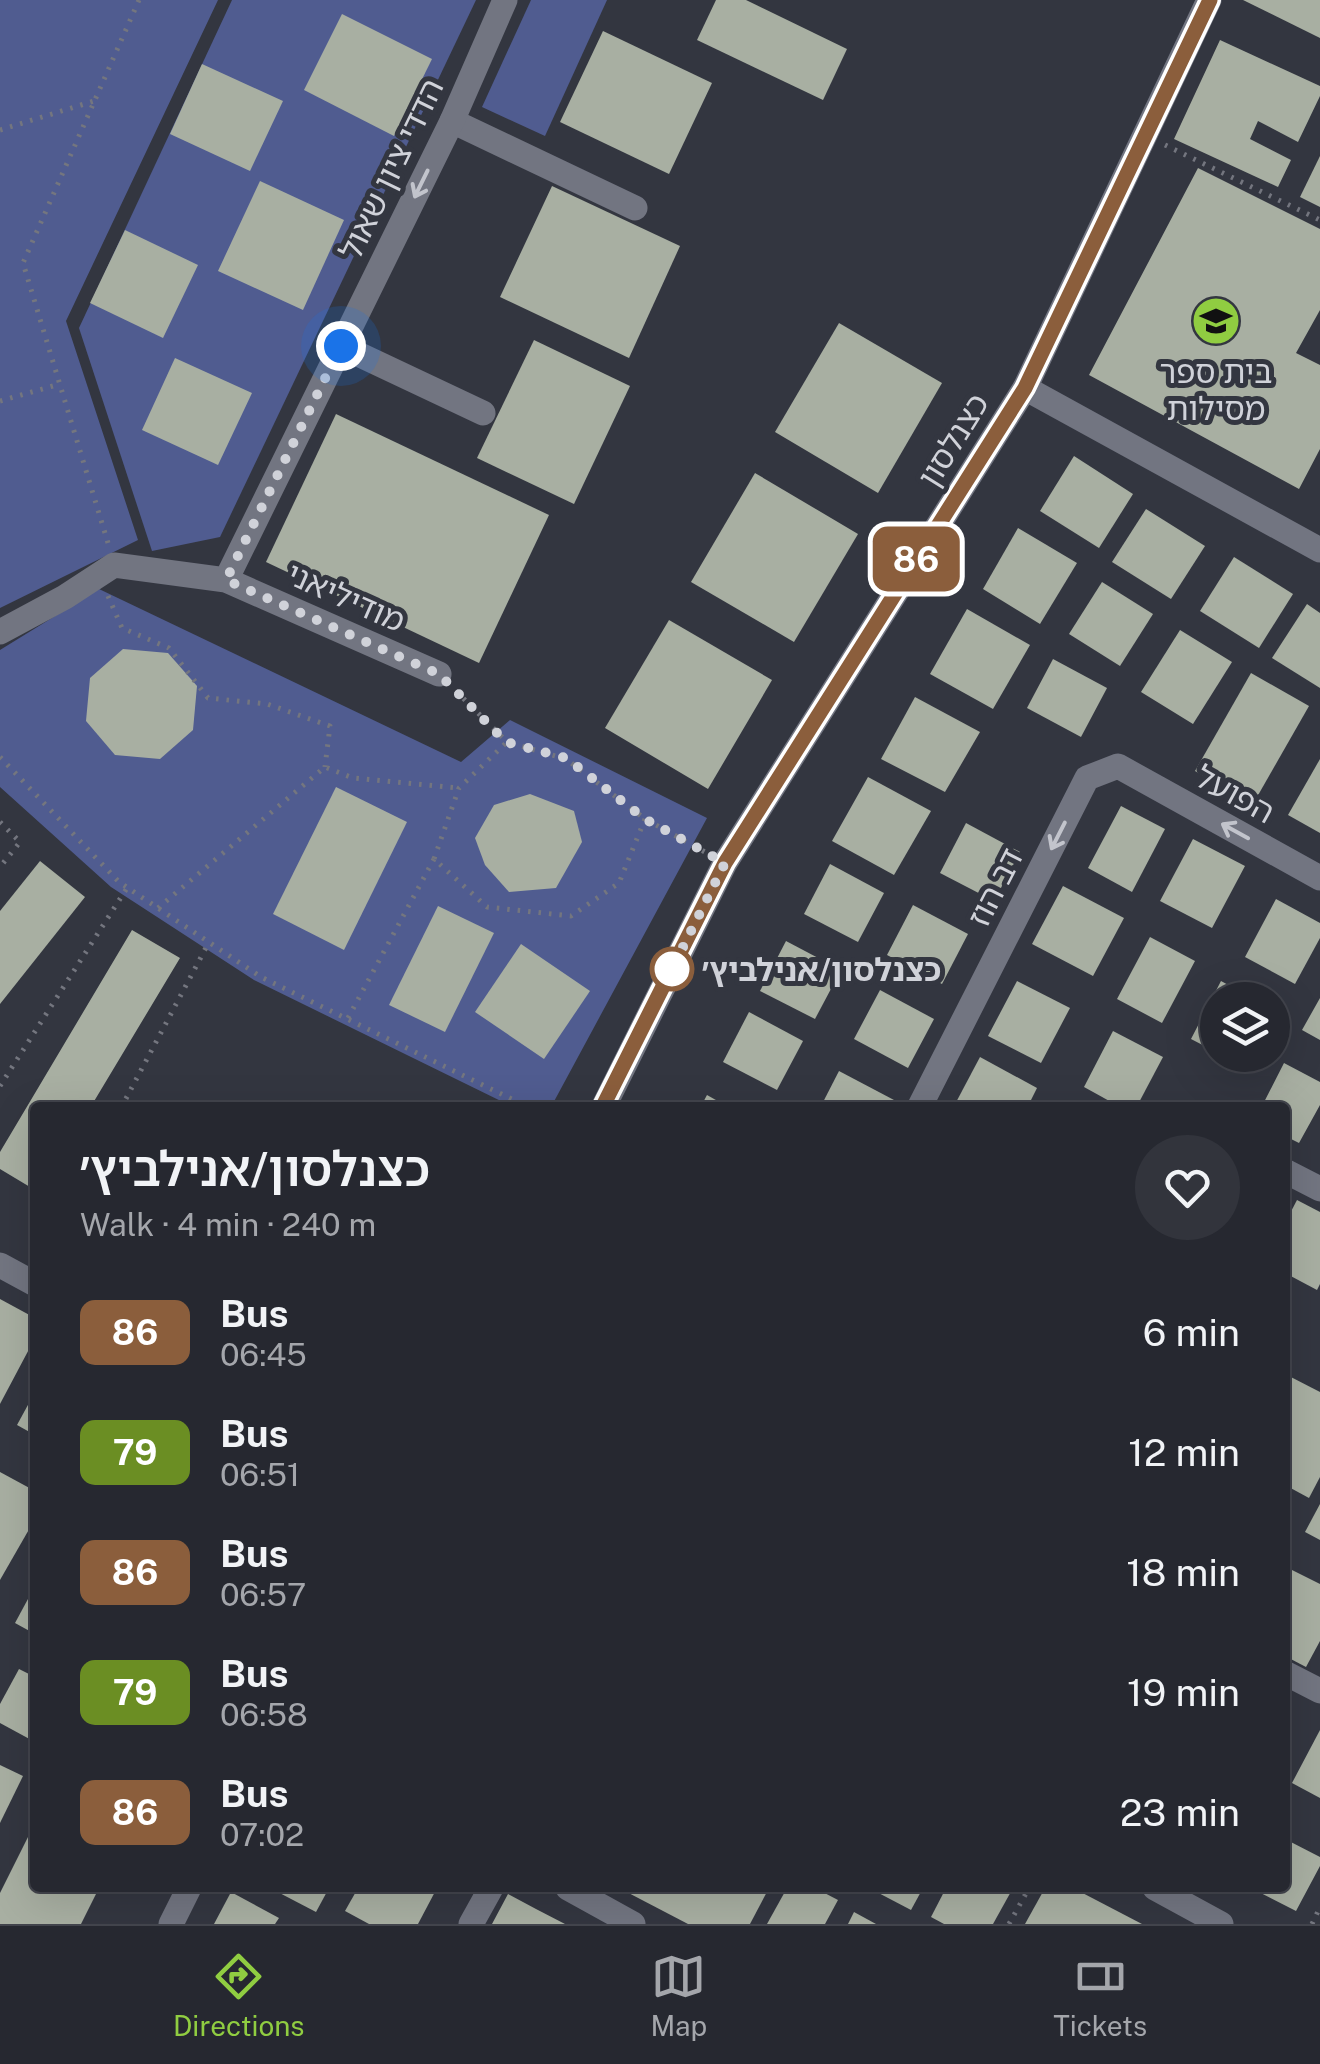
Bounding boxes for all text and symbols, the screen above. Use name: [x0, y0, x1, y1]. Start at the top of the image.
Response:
street label: הדדי ציון שאול: [331, 73, 451, 265]
one-way arrow: [410, 168, 429, 198]
school or university icon: בית ספר מסילות: [1190, 295, 1242, 347]
your location: [316, 321, 366, 371]
place label: בית ספר מסילות: [1160, 353, 1272, 427]
street label: כצנלסון: [910, 386, 996, 494]
line badge: 86: [871, 526, 961, 592]
text: 86: [893, 539, 939, 580]
street label: מודיליאני: [281, 555, 411, 639]
street label: הפועל: [1189, 757, 1281, 831]
one-way arrow: [1048, 820, 1067, 850]
one-way arrow: [1220, 820, 1250, 840]
street label: דב הוז: [960, 842, 1030, 932]
marker: כצנלסון/אנילביץ׳: [651, 948, 693, 990]
place label: כצנלסון/אנילביץ׳: [702, 951, 941, 988]
map controls: [1200, 982, 1290, 1072]
button: layers: [1200, 982, 1290, 1072]
button: heart: [1135, 1135, 1240, 1240]
text: כצנלסון/אנילביץ׳: [80, 1140, 430, 1197]
text: Walk · 4 min · 240 m: [80, 1206, 376, 1243]
text: Bus: [220, 1291, 289, 1336]
text: 6 min: [1143, 1310, 1240, 1355]
text: 86: [112, 1312, 158, 1353]
text: 06:45: [220, 1336, 307, 1373]
text: Bus: [220, 1411, 289, 1456]
text: 12 min: [1128, 1430, 1240, 1475]
text: 79: [113, 1432, 157, 1473]
text: 06:51: [220, 1456, 300, 1493]
text: Bus: [220, 1531, 289, 1576]
text: 18 min: [1126, 1550, 1240, 1595]
text: 86: [112, 1552, 158, 1593]
text: 06:57: [220, 1576, 306, 1613]
text: Bus: [220, 1651, 289, 1696]
text: 19 min: [1127, 1670, 1240, 1715]
text: 79: [113, 1672, 157, 1713]
text: 06:58: [220, 1696, 308, 1733]
text: Bus: [220, 1771, 289, 1816]
text: 23 min: [1120, 1790, 1240, 1835]
text: 86: [112, 1792, 158, 1833]
text: 07:02: [220, 1816, 304, 1853]
tab: Directions: [173, 1949, 304, 2042]
tab: Map: [650, 1949, 707, 2042]
tab: Tickets: [1053, 1949, 1147, 2042]

